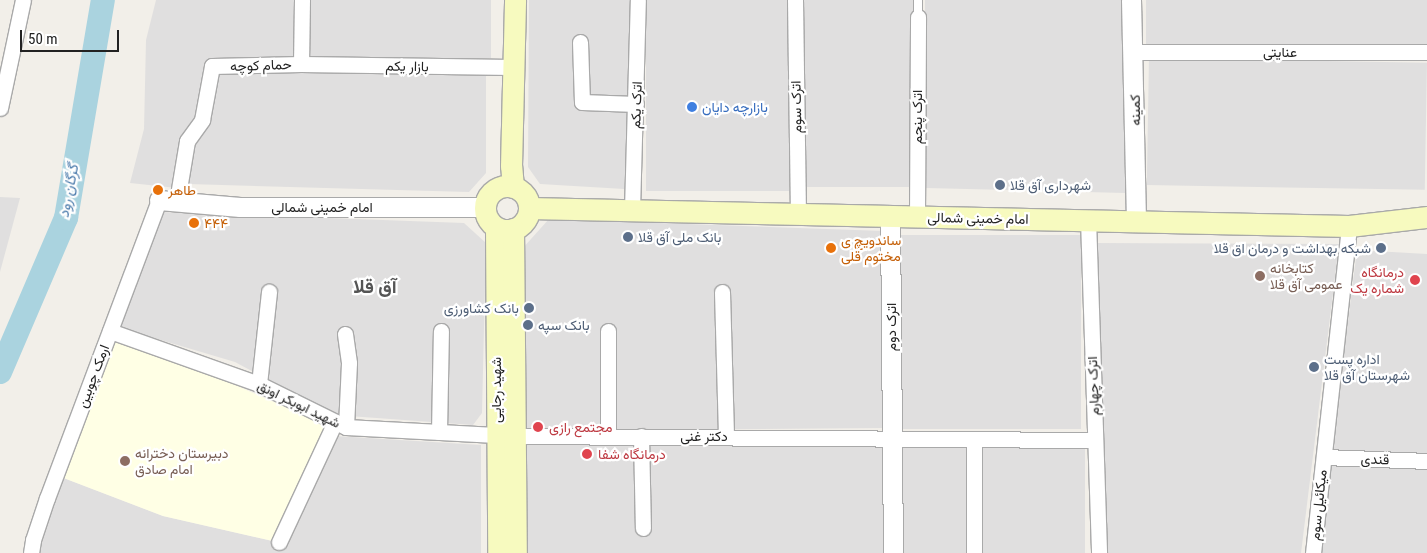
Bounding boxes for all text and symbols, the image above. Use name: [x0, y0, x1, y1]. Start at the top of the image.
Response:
scale bar: [22, 20, 121, 52]
text: 50 m: [28, 30, 58, 48]
street label: عنایتی: [1263, 44, 1297, 60]
street label: حمام کوچه: [230, 56, 292, 74]
street label: بازار یکم: [385, 57, 429, 75]
street label: اترک یکم: [627, 81, 645, 129]
street label: اترک سوم: [787, 81, 805, 133]
street label: اترک پنجم: [909, 90, 925, 144]
street label: کمینه: [1126, 94, 1144, 126]
place label: بازارچه دایان: [702, 99, 768, 115]
marker: بازارچه دایان: [686, 101, 698, 113]
water label: گرگان رود: [55, 163, 83, 219]
place label: شهرداری آق قلا: [1010, 177, 1091, 193]
marker: شهرداری آق قلا: [994, 179, 1006, 191]
place label: طاهر: [168, 182, 196, 198]
marker: طاهر: [152, 184, 164, 196]
street label: امام خمینی شمالی: [271, 199, 373, 215]
street label: امام خمینی شمالی: [927, 209, 1029, 227]
place label: ۴۴۴: [204, 215, 228, 231]
marker: ۴۴۴: [188, 217, 200, 229]
place label: بانک ملی آق قلا: [638, 229, 721, 245]
marker: بانک ملی آق قلا: [622, 231, 634, 243]
place label: ساندویچ ی مختوم قلی: [841, 232, 901, 264]
place label: شبکه بهداشت و درمان اق قلا: [1214, 240, 1371, 256]
marker: ساندویچ ی مختوم قلی: [825, 242, 837, 254]
marker: شبکه بهداشت و درمان اق قلا: [1375, 242, 1387, 254]
place label: کتابخانه عمومی آق قلا: [1270, 260, 1343, 292]
place label: درمانگاه شماره یک: [1350, 264, 1404, 296]
marker: کتابخانه عمومی آق قلا: [1254, 270, 1266, 282]
marker: درمانگاه شماره یک: [1408, 273, 1422, 287]
district label: آق قلا: [353, 276, 397, 298]
place label: بانک کشاورزی: [444, 300, 519, 316]
marker: بانک کشاورزی: [523, 302, 535, 314]
street label: اترک دوم: [883, 303, 899, 351]
place label: بانک سپه: [538, 317, 590, 333]
marker: بانک سپه: [522, 319, 534, 331]
street label: ارمک چوبین: [73, 342, 113, 410]
place label: اداره پست شهرستان آق قلا: [1324, 351, 1410, 384]
street label: اترک چهارم: [1084, 356, 1102, 416]
street label: شهید رجایی: [488, 357, 504, 423]
marker: اداره پست شهرستان آق قلا: [1308, 361, 1320, 373]
street label: شهید ابوبکر اونق: [255, 377, 343, 431]
place label: مجتمع رازی: [549, 419, 612, 435]
marker: مجتمع رازی: [531, 420, 545, 434]
street label: دکتر غنی: [680, 428, 728, 444]
place label: دبیرستان دخترانه امام صادق: [135, 445, 228, 478]
place label: درمانگاه شفا: [598, 446, 666, 462]
marker: درمانگاه شفا: [580, 447, 594, 461]
street label: قندی: [1360, 450, 1390, 468]
marker: دبیرستان دخترانه امام صادق: [119, 455, 131, 467]
street label: میکائیل سوم: [1306, 469, 1330, 541]

